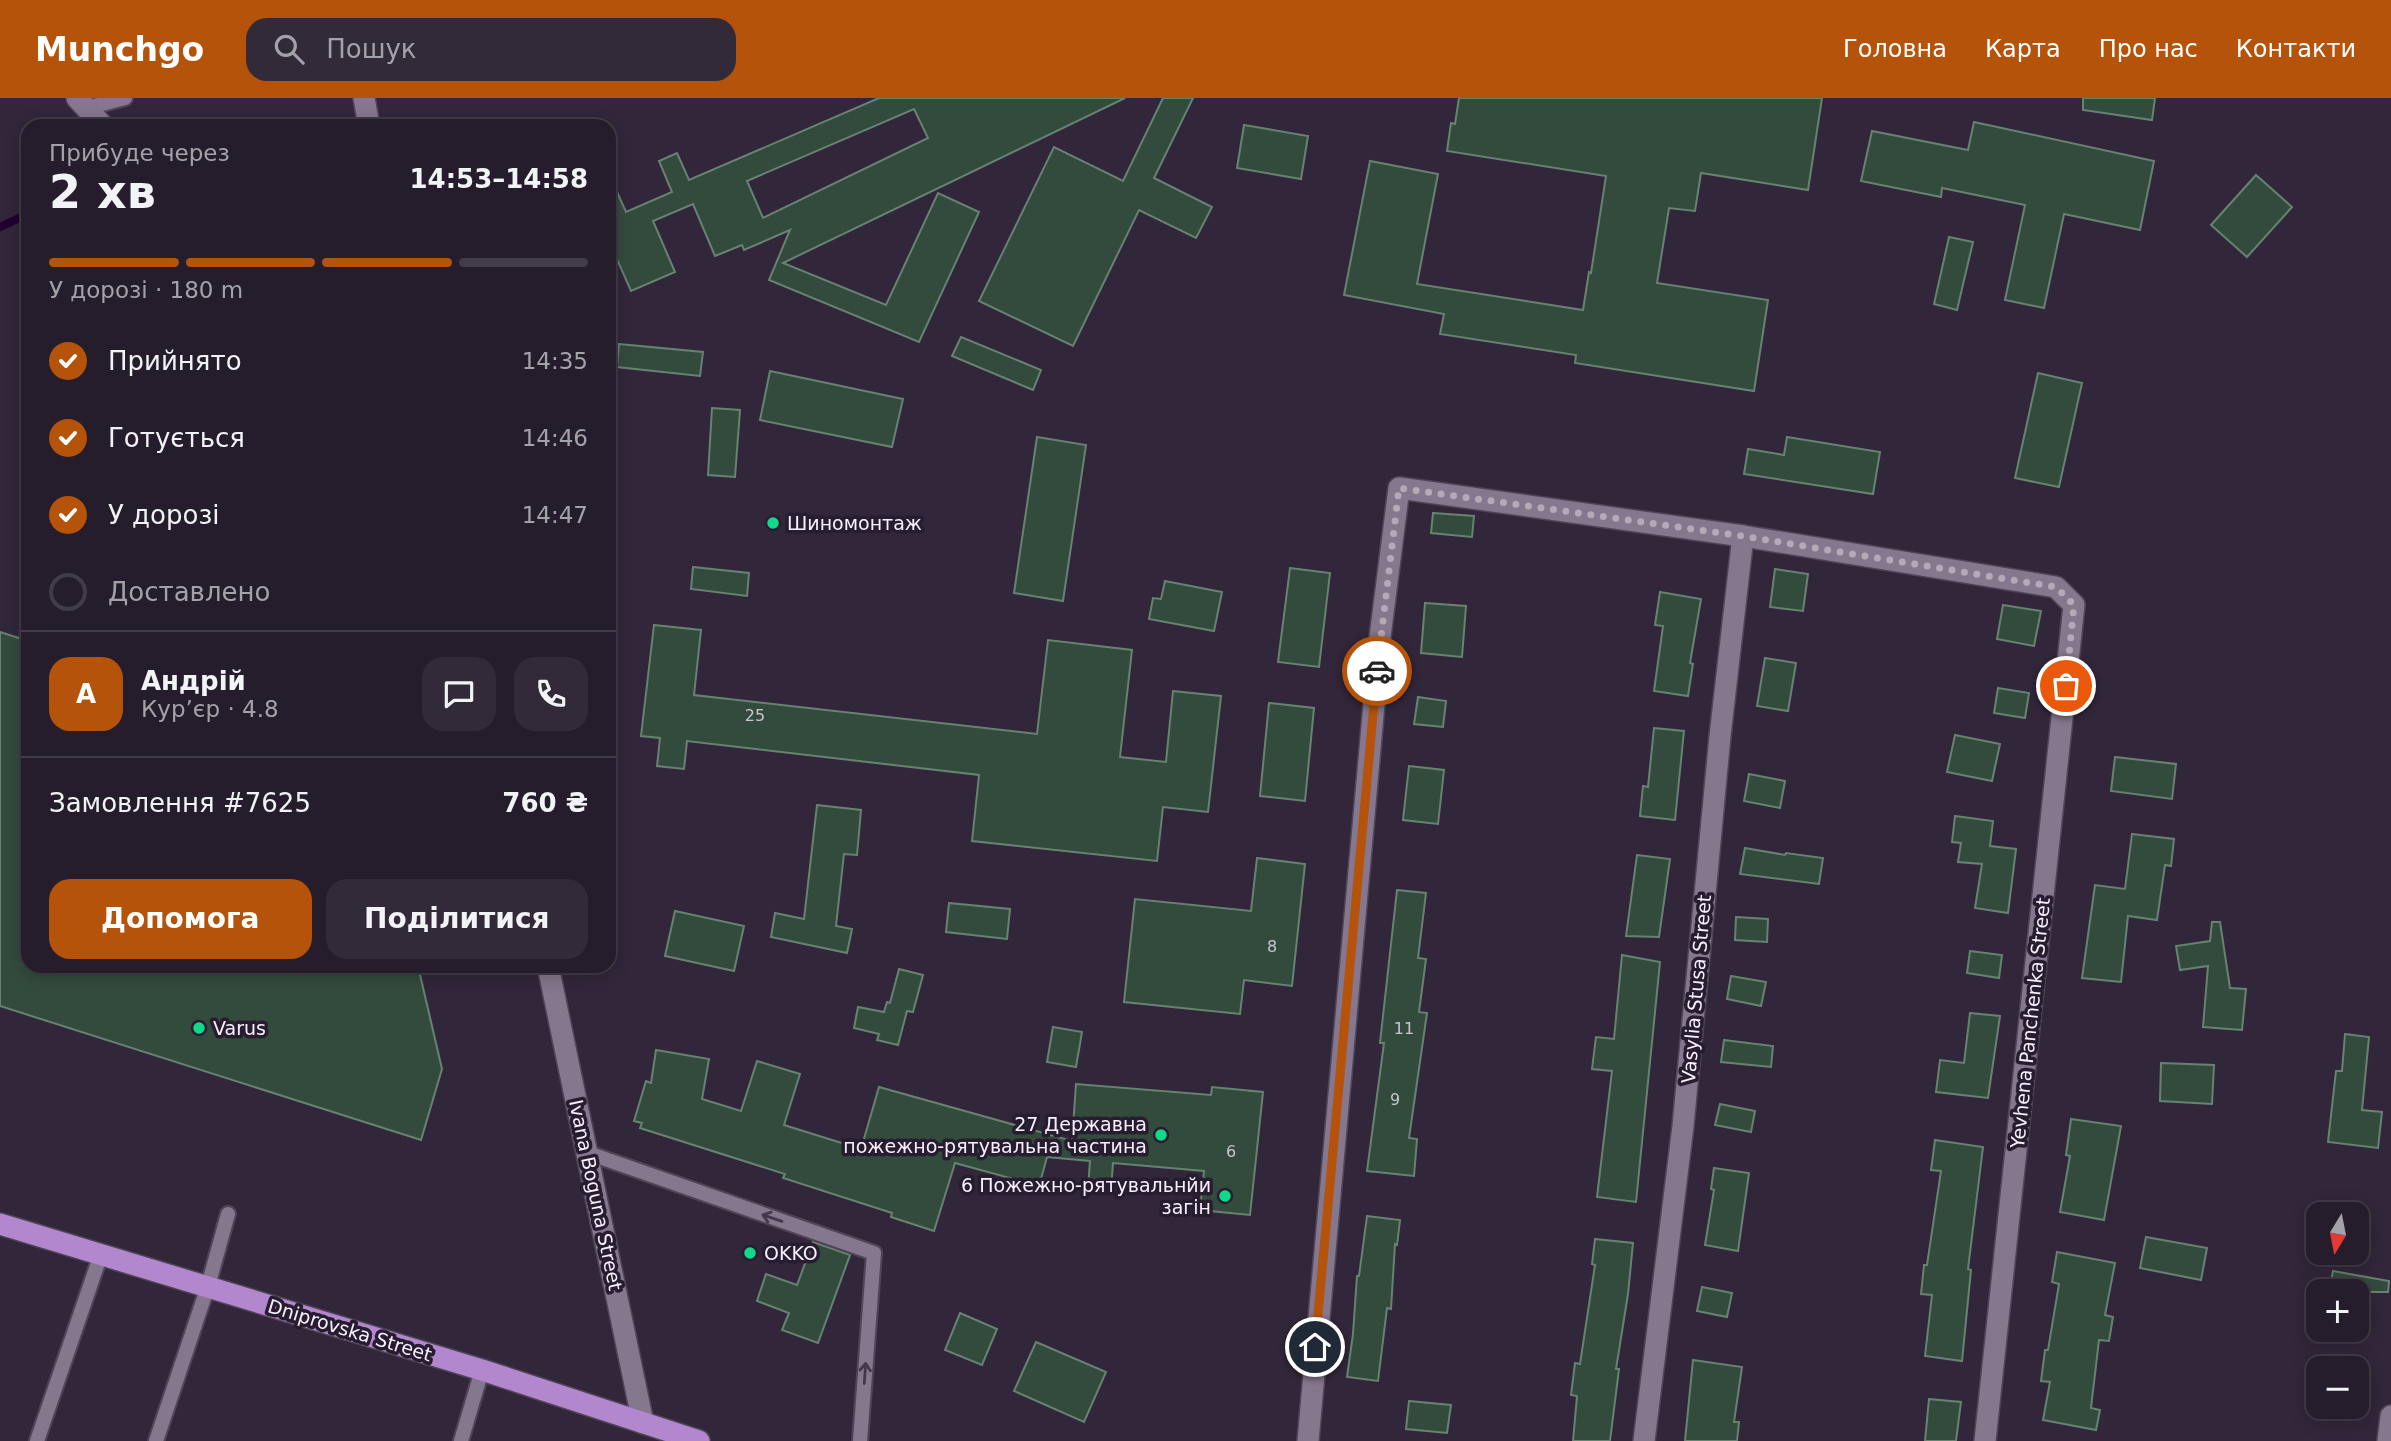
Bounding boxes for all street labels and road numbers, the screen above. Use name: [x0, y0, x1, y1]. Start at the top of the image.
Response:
street label: Vasylia Stusa Street: [1677, 894, 1715, 1084]
street label: Yevhena Panchenka Street: [2006, 897, 2054, 1150]
street label: Ivana Boguna Street: [565, 1098, 627, 1292]
street label: Dniprovska Street: [265, 1295, 435, 1365]

